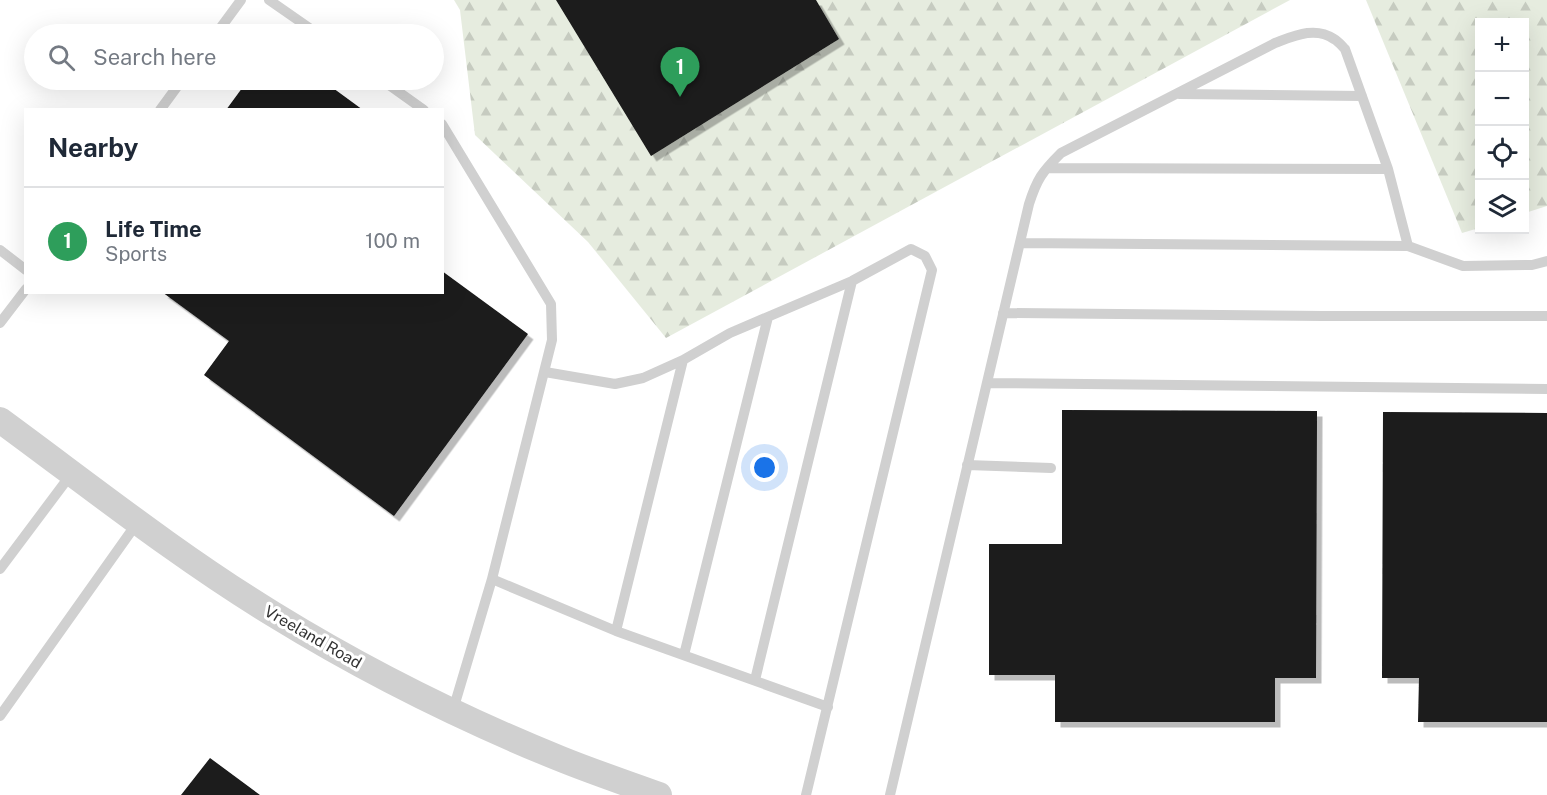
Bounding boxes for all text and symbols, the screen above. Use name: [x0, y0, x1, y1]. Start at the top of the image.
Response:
map controls: [1475, 18, 1529, 234]
button: +: [1475, 18, 1529, 72]
search box: [24, 24, 444, 90]
icon: search: [45, 41, 78, 74]
text: Search here: [93, 44, 217, 70]
pin: 1: [660, 48, 700, 97]
button: −: [1475, 72, 1529, 126]
button: locate: [1475, 126, 1529, 180]
text: Nearby: [48, 132, 138, 163]
button: layers: [1475, 180, 1529, 234]
text: Life Time: [105, 216, 202, 242]
text: 1: [63, 229, 72, 253]
text: 100 m: [365, 229, 420, 253]
text: Sports: [105, 242, 167, 266]
your location: [750, 453, 779, 482]
street label: Vreeland Road: [261, 602, 365, 672]

